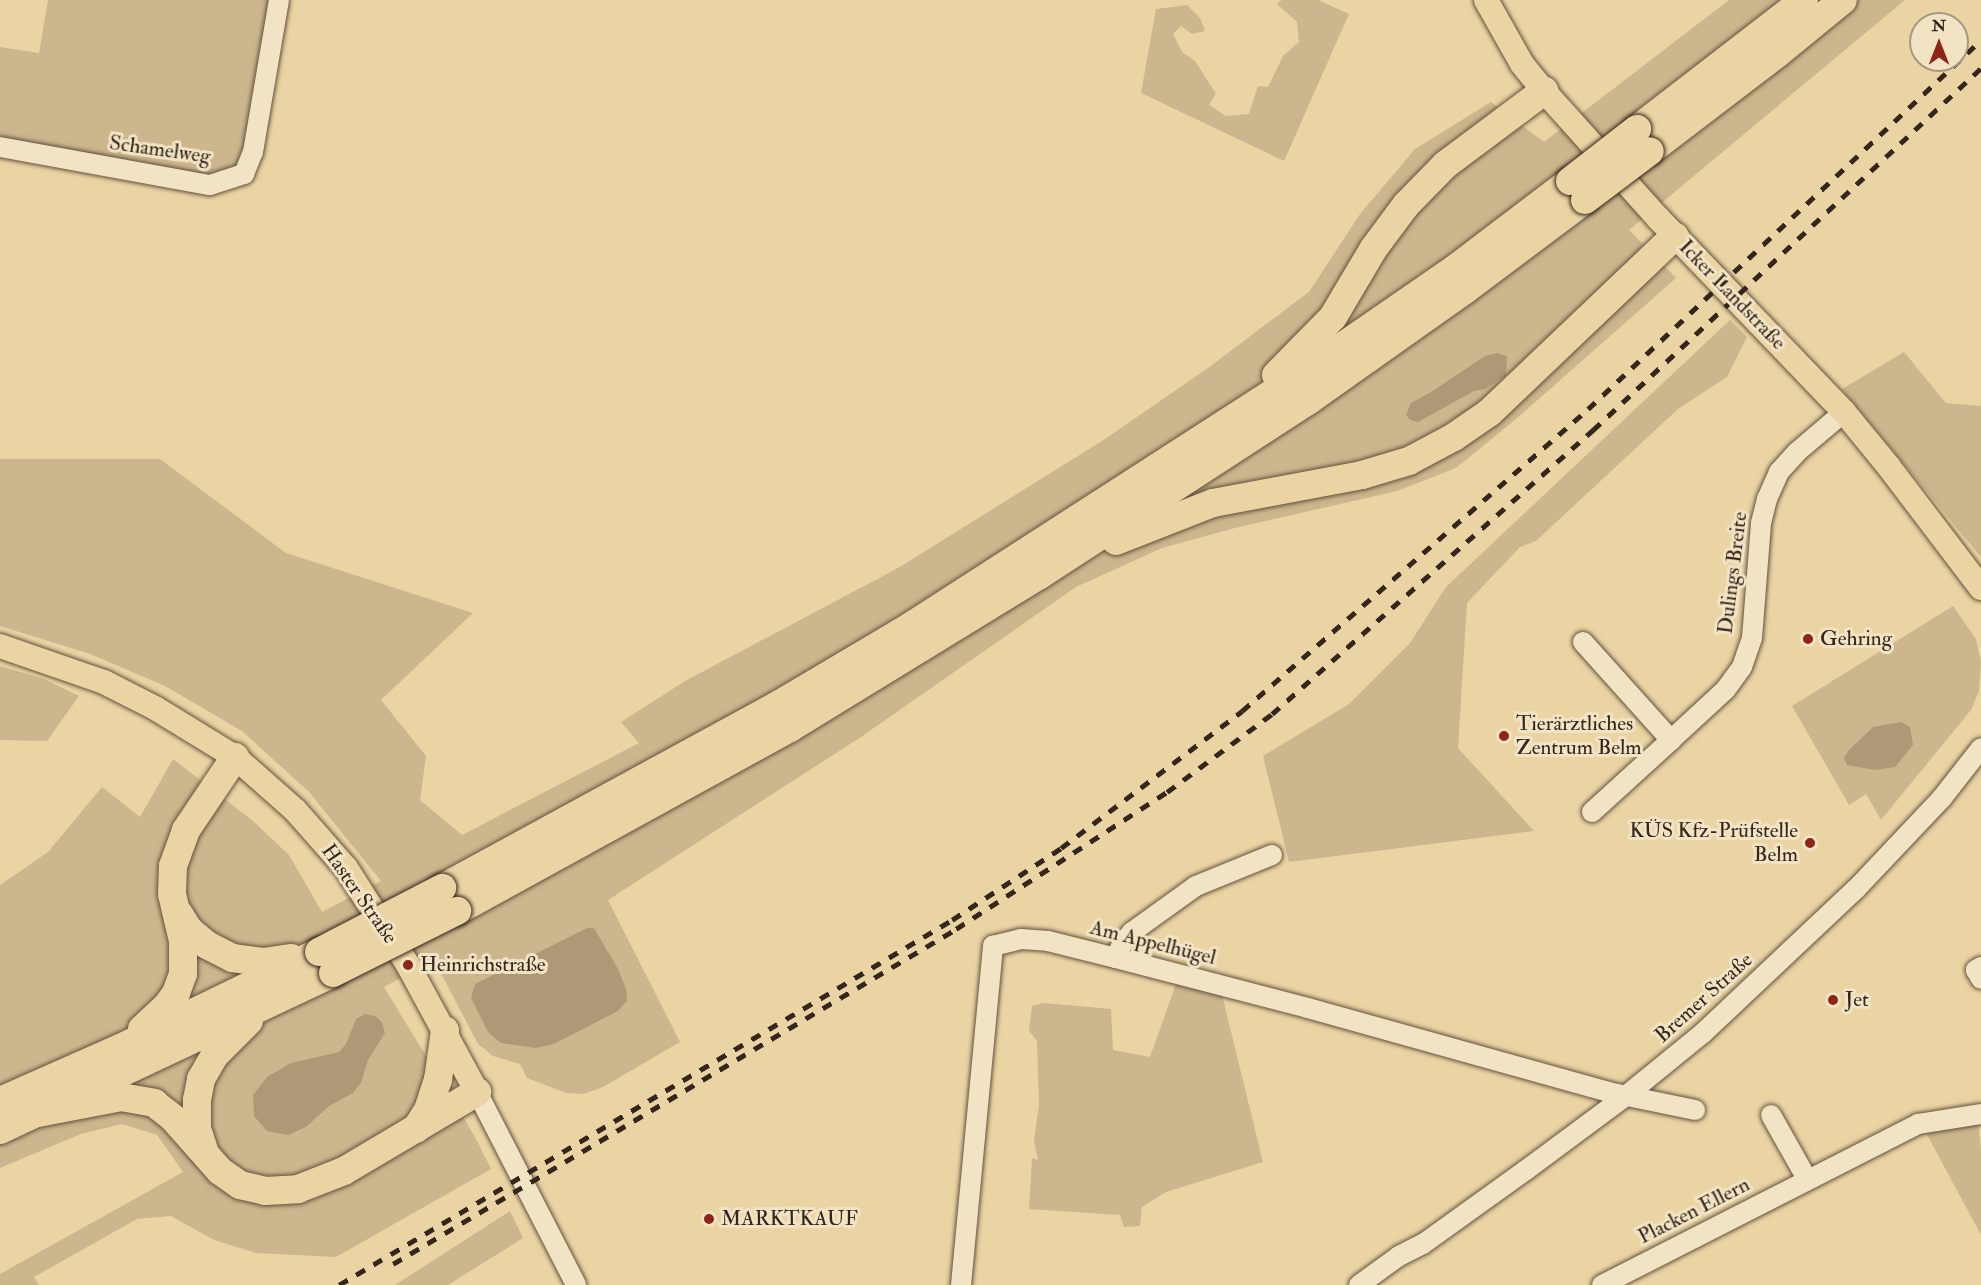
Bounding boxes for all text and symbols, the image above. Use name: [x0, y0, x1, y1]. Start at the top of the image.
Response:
north arrow: [1909, 12, 1969, 72]
text: N: [1932, 16, 1946, 36]
street label: Schamelweg: [108, 130, 212, 170]
street label: Icker Landstraße: [1673, 235, 1791, 355]
street label: Dulings Breite: [1713, 510, 1753, 636]
place label: Gehring: [1820, 626, 1892, 652]
marker: Gehring: [1801, 632, 1815, 646]
place label: Tierärztliches Zentrum Belm: [1516, 711, 1642, 761]
marker: Tierärztliches Zentrum Belm: [1497, 729, 1511, 743]
place label: KÜS Kfz-Prüfstelle Belm: [1630, 818, 1798, 868]
marker: KÜS Kfz-Prüfstelle Belm: [1803, 836, 1817, 850]
street label: Haster Straße: [315, 839, 403, 949]
street label: Am Appelhügel: [1087, 915, 1219, 971]
street label: Bremer Straße: [1650, 948, 1758, 1048]
place label: Heinrichstraße: [420, 952, 546, 978]
marker: Heinrichstraße: [401, 958, 415, 972]
place label: Jet: [1845, 987, 1869, 1013]
marker: Jet: [1826, 993, 1840, 1007]
street label: Placken Ellern: [1634, 1172, 1754, 1250]
place label: MARKTKAUF: [721, 1206, 858, 1232]
marker: MARKTKAUF: [702, 1212, 716, 1226]

